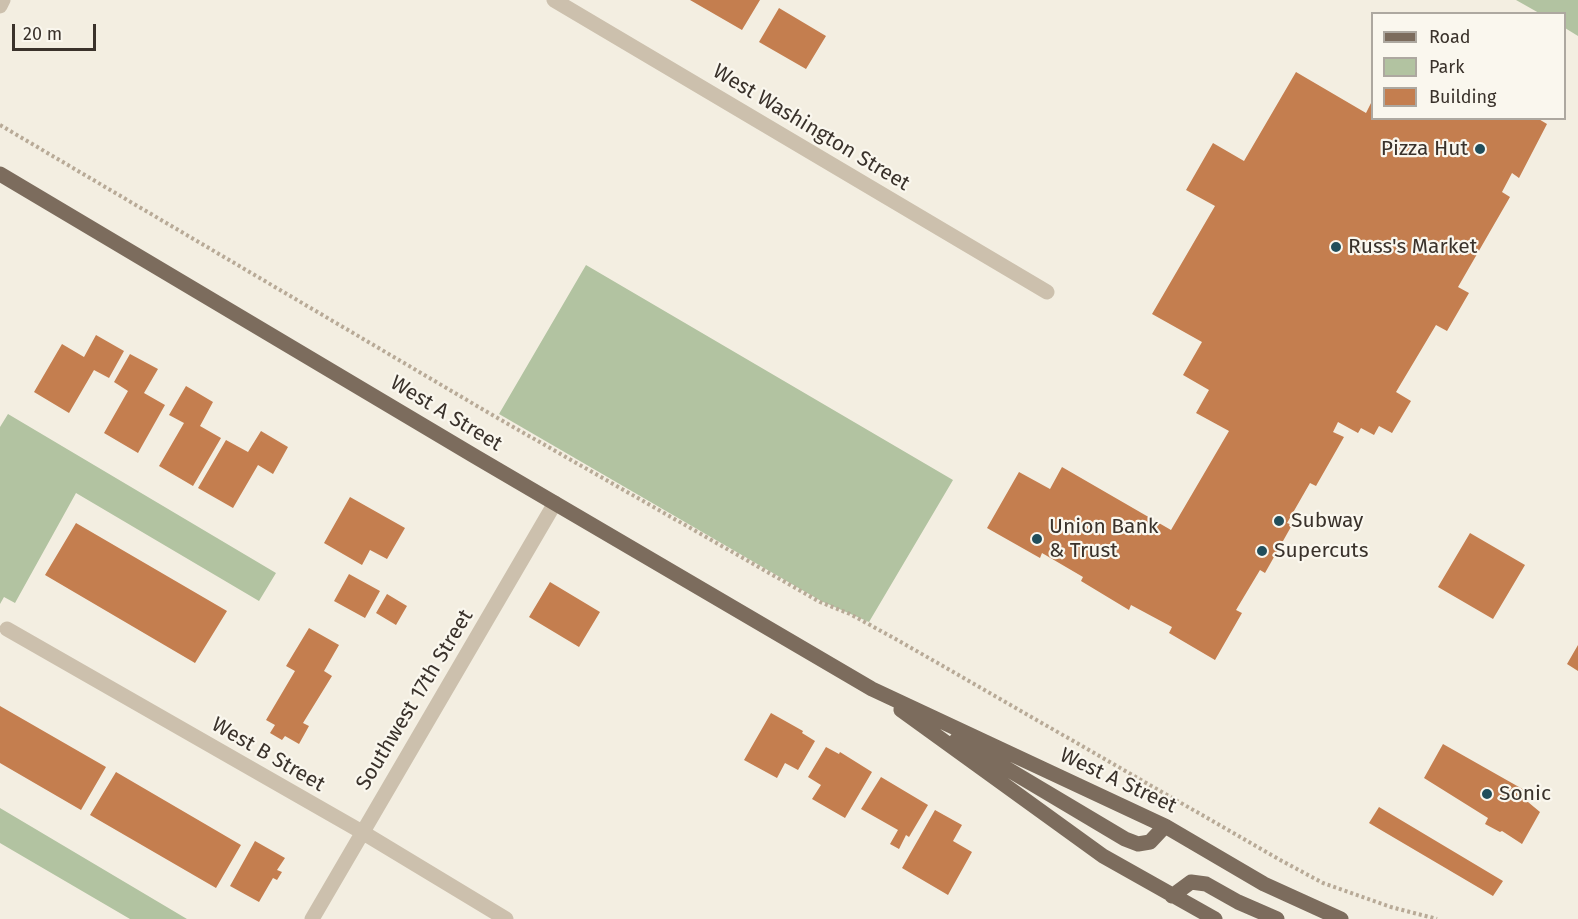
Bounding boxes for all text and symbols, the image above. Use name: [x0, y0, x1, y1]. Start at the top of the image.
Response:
scale bar: [15, 12, 99, 50]
legend: [1371, 12, 1566, 120]
text: 20 m: [23, 23, 62, 45]
text: Road: [1429, 26, 1471, 48]
text: Park: [1429, 56, 1464, 78]
street label: West Washington Street: [708, 59, 914, 197]
text: Building: [1429, 86, 1496, 108]
place label: Pizza Hut: [1381, 136, 1468, 162]
marker: Pizza Hut: [1473, 142, 1487, 156]
place label: Russ's Market: [1348, 234, 1477, 260]
marker: Russ's Market: [1329, 240, 1343, 254]
street label: West A Street: [385, 371, 507, 457]
place label: Subway: [1291, 508, 1363, 534]
place label: Union Bank & Trust: [1049, 514, 1159, 564]
marker: Subway: [1272, 514, 1286, 528]
marker: Union Bank & Trust: [1030, 532, 1044, 546]
place label: Supercuts: [1274, 538, 1368, 564]
marker: Supercuts: [1255, 544, 1269, 558]
street label: Southwest 17th Street: [351, 605, 479, 795]
street label: West B Street: [207, 712, 329, 798]
street label: West A Street: [1056, 743, 1180, 819]
place label: Sonic: [1499, 781, 1551, 807]
marker: Sonic: [1480, 787, 1494, 801]

